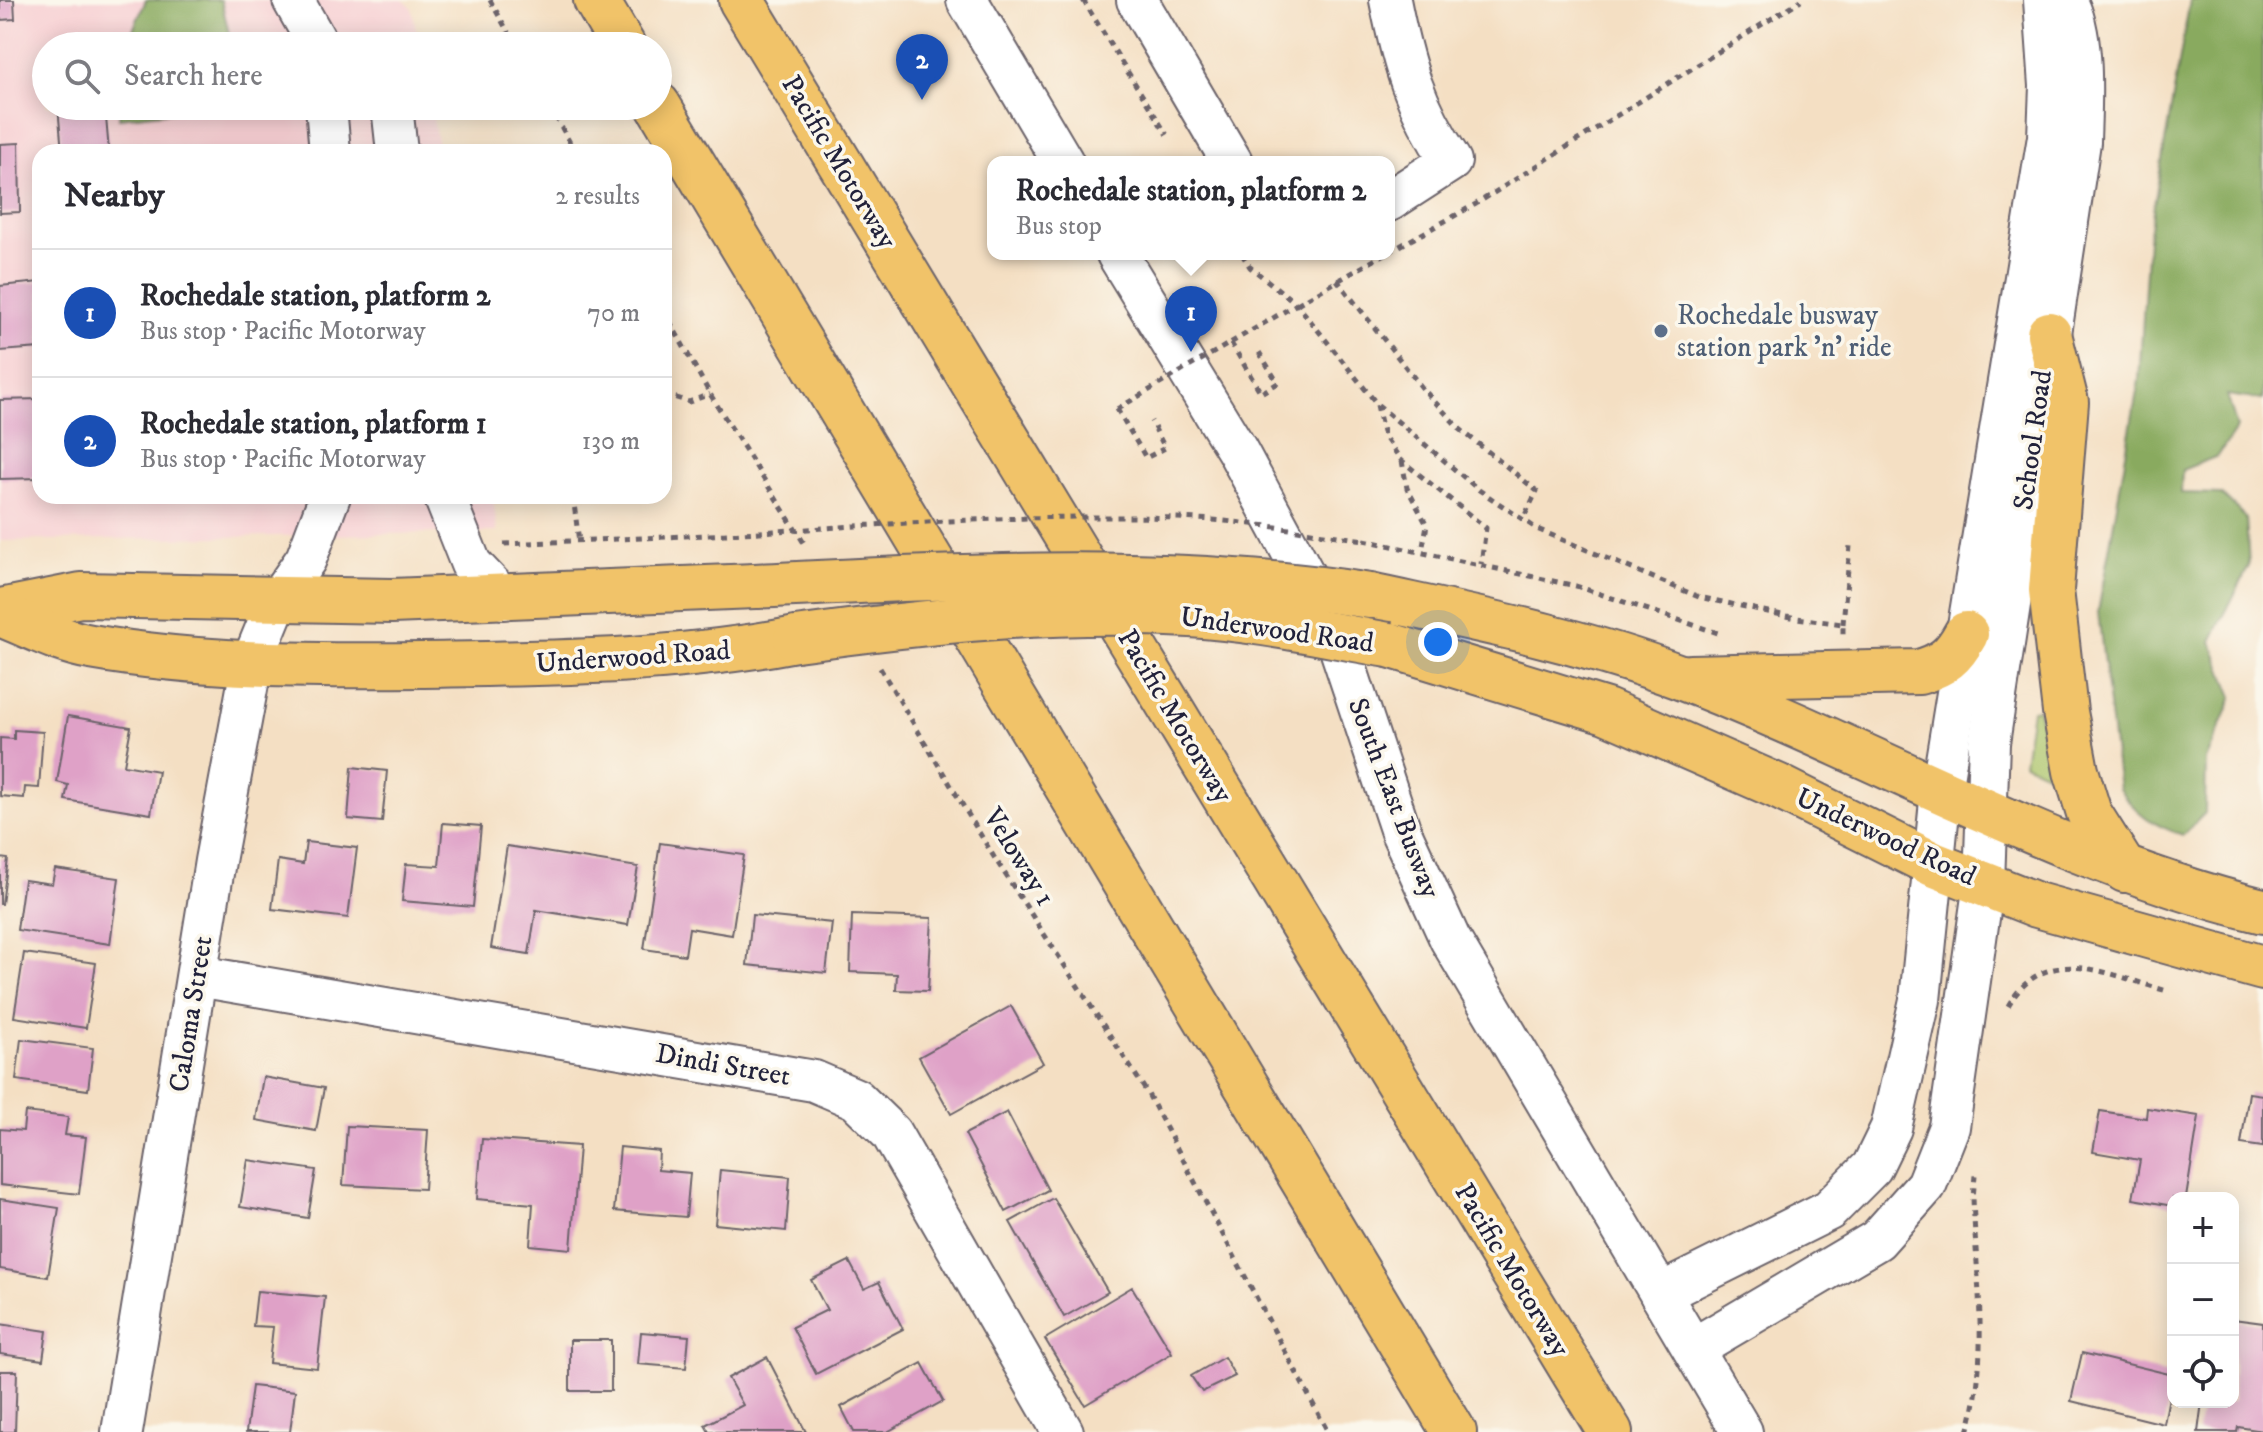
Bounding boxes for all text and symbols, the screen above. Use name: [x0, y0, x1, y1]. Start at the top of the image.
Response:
search box: [32, 32, 672, 120]
pin: 2: [896, 34, 948, 100]
icon: search: [60, 54, 104, 98]
text: Search here: [124, 58, 263, 95]
street label: Pacific Motorway: [773, 69, 905, 256]
popup: [987, 156, 1395, 260]
text: Rochedale station, platform 2: [1016, 173, 1366, 210]
text: Nearby: [64, 175, 165, 217]
text: 2 results: [555, 180, 640, 213]
text: Bus stop: [1016, 210, 1102, 243]
text: Rochedale station, platform 2: [140, 278, 490, 315]
pin: 1: [1165, 286, 1217, 352]
text: 1: [85, 297, 95, 330]
text: 70 m: [587, 297, 640, 330]
place label: Rochedale busway station park 'n' ride: [1677, 298, 1891, 365]
text: Bus stop · Pacific Motorway: [140, 315, 426, 348]
marker: Rochedale busway station park 'n' ride: [1652, 322, 1670, 340]
street label: School Road: [2006, 368, 2060, 512]
text: Rochedale station, platform 1: [140, 406, 487, 443]
text: 2: [84, 425, 96, 458]
text: 130 m: [582, 425, 640, 458]
text: Bus stop · Pacific Motorway: [140, 443, 426, 476]
street label: Underwood Road: [1178, 599, 1376, 661]
your location: [1418, 622, 1458, 662]
street label: Pacific Motorway: [1109, 623, 1241, 810]
street label: Underwood Road: [535, 633, 731, 681]
street label: South East Busway: [1340, 693, 1448, 903]
street label: Underwood Road: [1790, 780, 1982, 894]
street label: Veloway 1: [975, 801, 1063, 912]
street label: Caloma Street: [161, 933, 221, 1095]
street label: Dindi Street: [653, 1036, 793, 1094]
street label: Pacific Motorway: [1446, 1177, 1578, 1364]
map controls: [2167, 1192, 2239, 1408]
button: +: [2167, 1192, 2239, 1264]
button: −: [2167, 1264, 2239, 1336]
button: locate: [2167, 1336, 2239, 1408]

